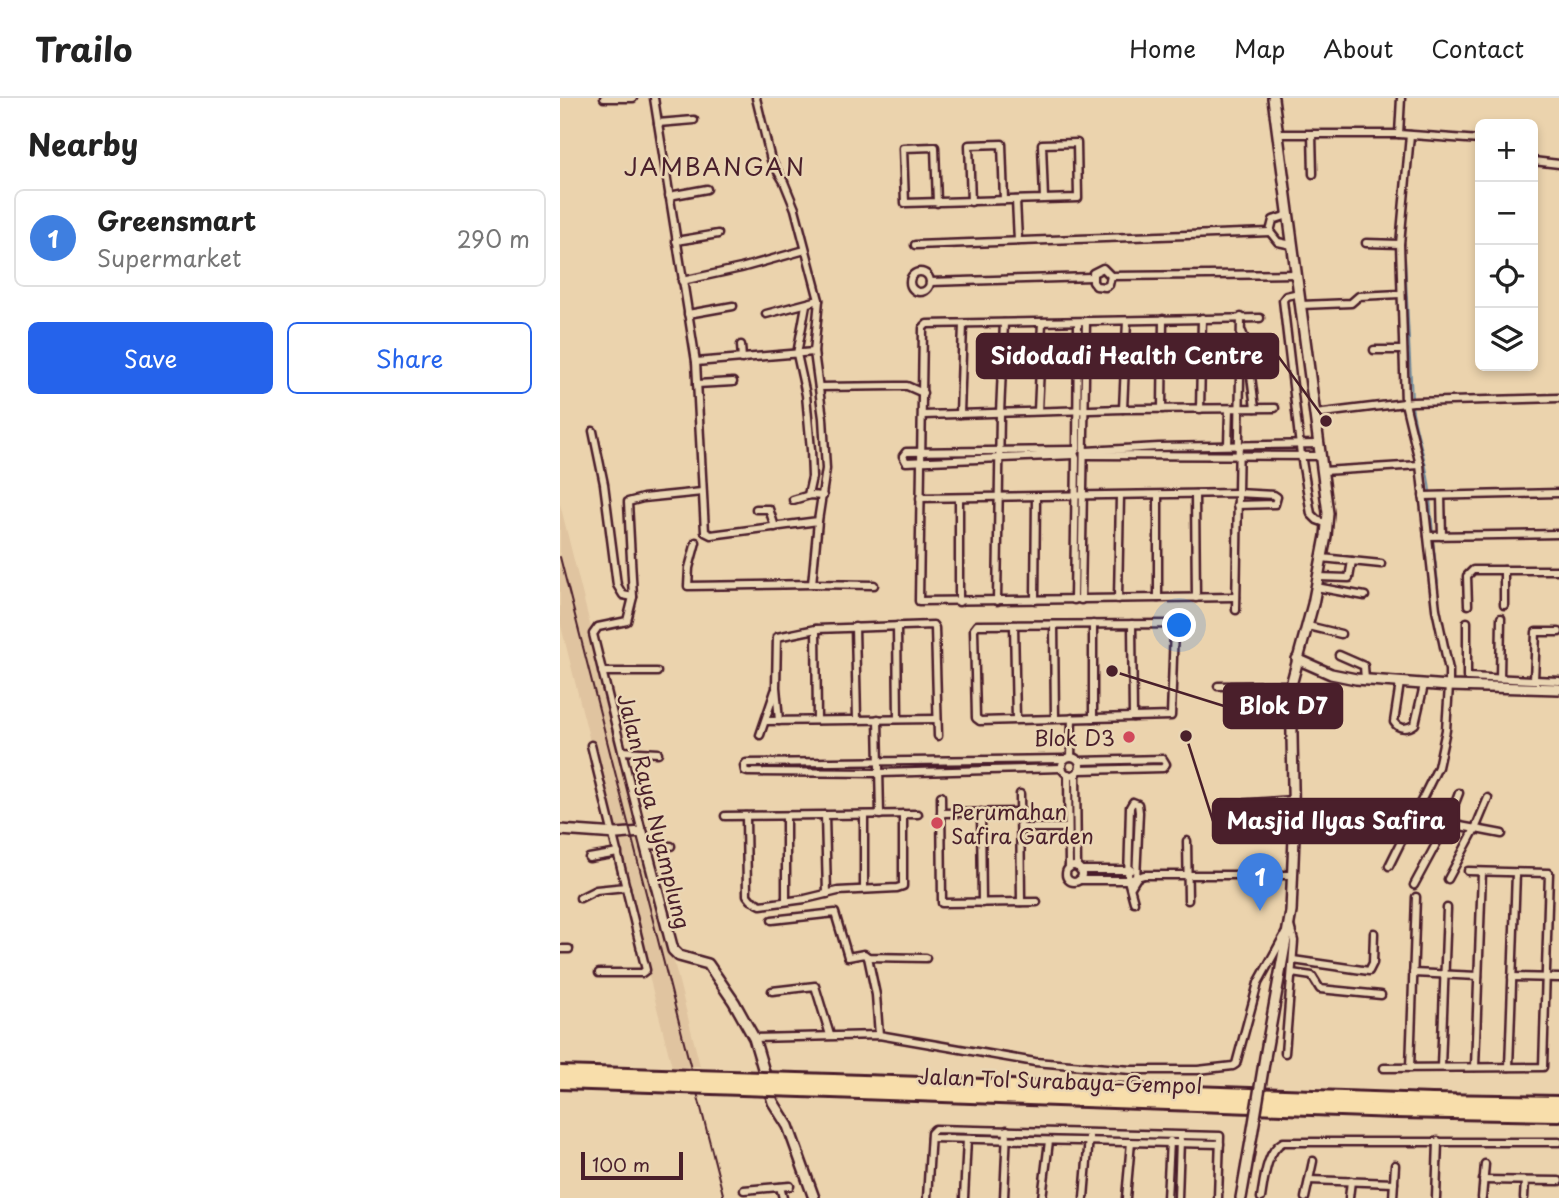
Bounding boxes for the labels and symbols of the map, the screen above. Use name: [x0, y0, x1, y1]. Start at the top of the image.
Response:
district label: JAMBANGAN: [624, 148, 806, 184]
callout: Sidodadi Health Centre: [977, 334, 1278, 378]
text: Sidodadi Health Centre: [991, 337, 1264, 372]
your location: [1162, 608, 1196, 642]
callout: Blok D7: [1224, 684, 1342, 728]
text: Blok D7: [1239, 687, 1328, 722]
street label: Jalan Raya Nyamplung: [610, 690, 700, 932]
place label: Blok D3: [1034, 721, 1115, 753]
marker: Blok D3: [1121, 729, 1137, 745]
place label: Perumahan Safira Garden: [951, 795, 1094, 851]
callout: Masjid Ilyas Safira: [1213, 799, 1459, 843]
text: Masjid Ilyas Safira: [1227, 802, 1446, 837]
marker: Perumahan Safira Garden: [929, 815, 945, 831]
pin: 1: [1237, 853, 1283, 911]
street label: Jalan Tol Surabaya–Gempol: [917, 1059, 1203, 1101]
scale bar: [581, 1149, 682, 1181]

